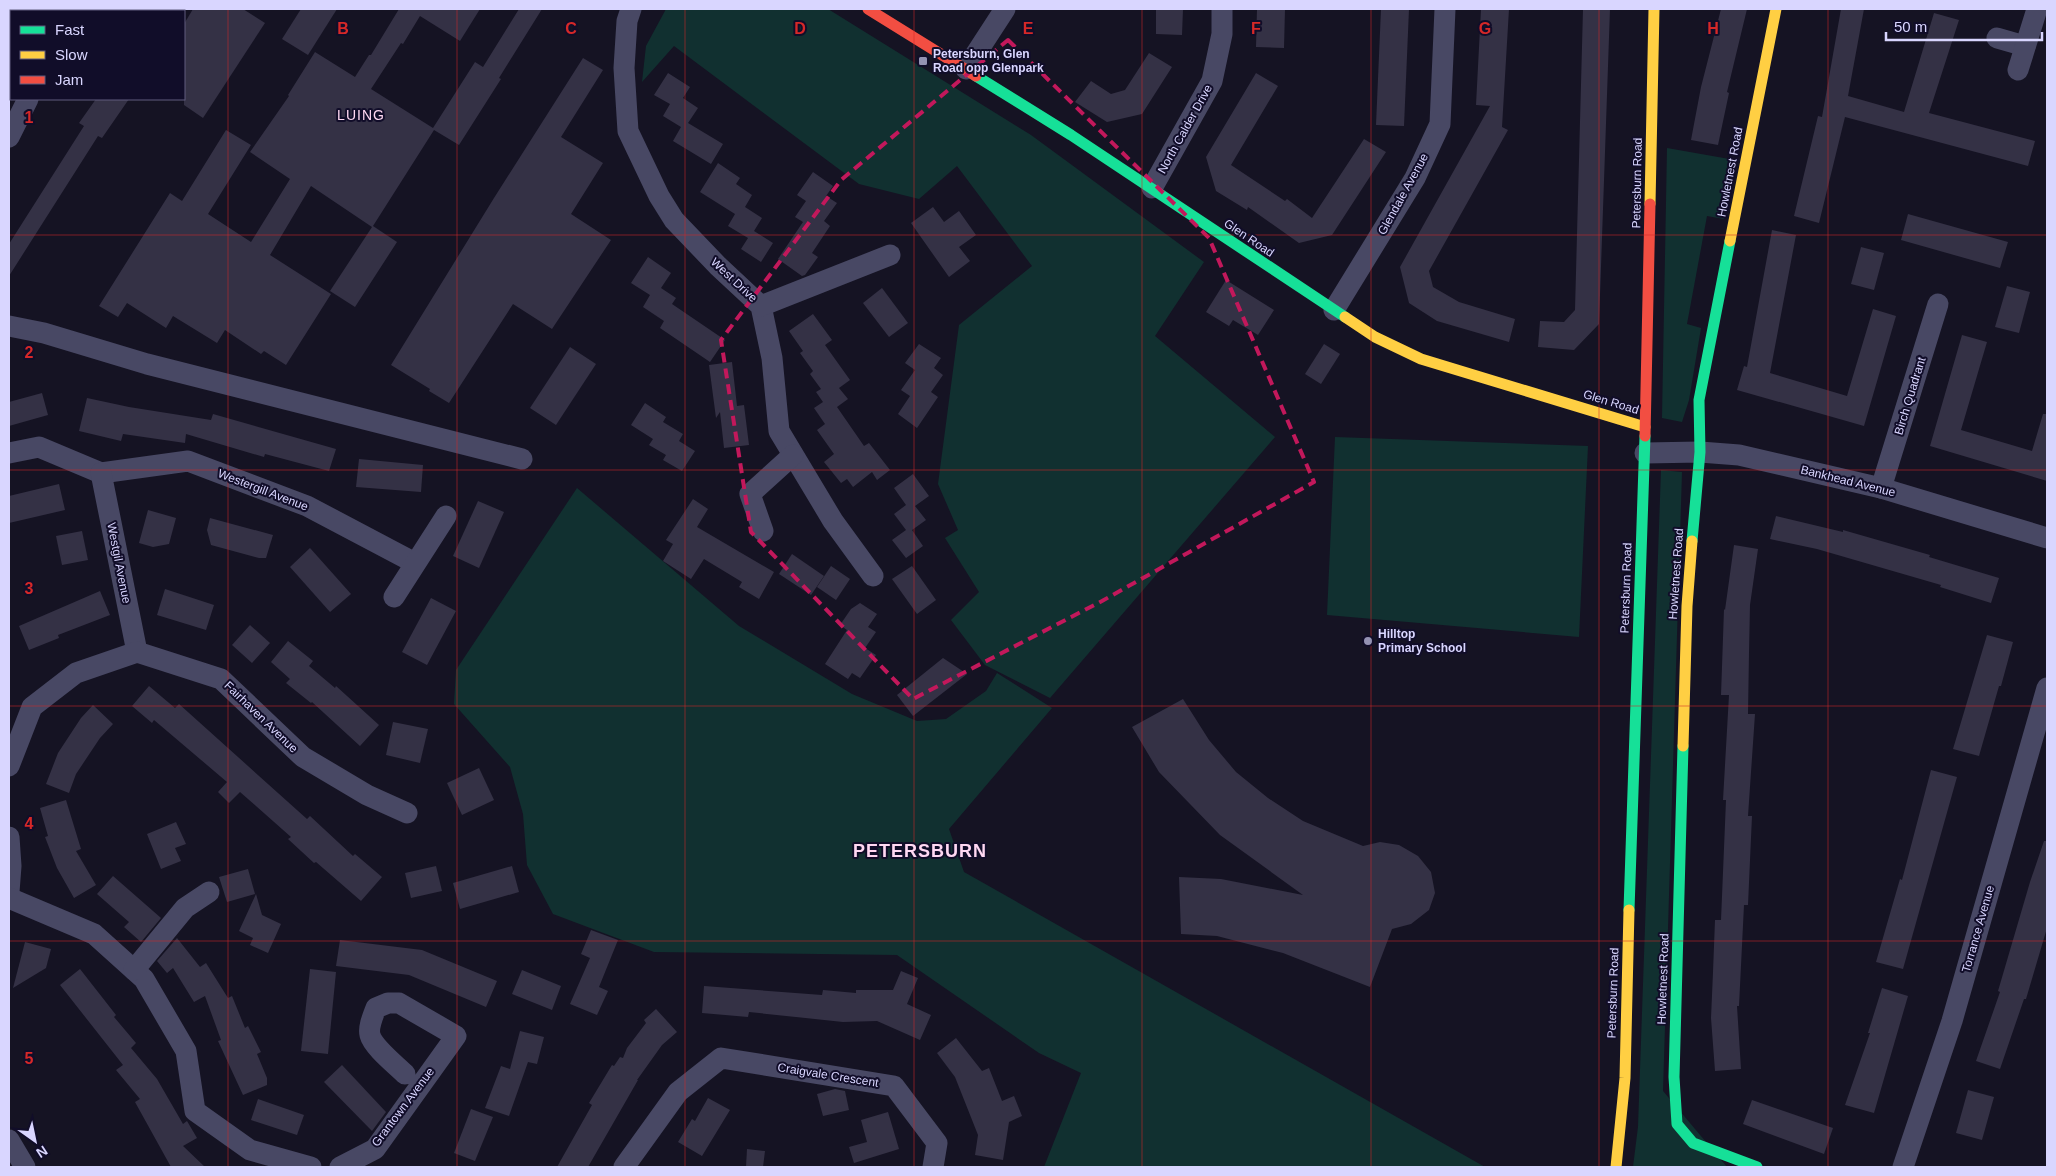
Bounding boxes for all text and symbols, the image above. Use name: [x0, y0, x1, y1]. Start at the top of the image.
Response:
legend: [10, 10, 185, 100]
scale bar: [1886, 10, 2042, 42]
text: 50 m: [1894, 18, 1927, 35]
text: B: [337, 20, 349, 37]
text: C: [565, 20, 577, 37]
text: D: [794, 20, 806, 37]
text: E: [1023, 20, 1034, 37]
text: F: [1251, 20, 1261, 37]
text: G: [1479, 20, 1491, 37]
text: H: [1707, 20, 1719, 37]
text: Fast: [55, 21, 85, 38]
text: Slow: [55, 46, 88, 63]
place label: Petersburn, Glen Road opp Glenpark: [933, 47, 1044, 75]
marker: Petersburn, Glen Road opp Glenpark: [917, 55, 929, 67]
text: Jam: [55, 71, 83, 88]
street label: North Calder Drive: [1155, 82, 1215, 176]
district label: LUING: [337, 107, 385, 123]
text: 1: [25, 109, 34, 126]
street label: Howletnest Road: [1714, 126, 1746, 218]
street label: Petersburn Road: [1629, 138, 1645, 228]
street label: Glendale Avenue: [1375, 150, 1431, 237]
street label: Glen Road: [1221, 216, 1277, 260]
street label: West Drive: [708, 255, 760, 305]
text: 2: [25, 344, 34, 361]
street label: Birch Quadrant: [1892, 355, 1929, 437]
street label: Glen Road: [1582, 387, 1640, 417]
street label: Bankhead Avenue: [1799, 462, 1897, 500]
street label: Westergill Avenue: [216, 466, 310, 514]
street label: Westgil Avenue: [104, 521, 134, 605]
street label: Howletnest Road: [1666, 528, 1686, 620]
street label: Petersburn Road: [1617, 542, 1635, 634]
text: 3: [25, 580, 34, 597]
place label: Hilltop Primary School: [1378, 627, 1466, 655]
marker: Hilltop Primary School: [1362, 635, 1374, 647]
street label: Fairhaven Avenue: [221, 678, 301, 756]
text: 4: [25, 815, 34, 832]
district label: PETERSBURN: [853, 841, 987, 861]
street label: Torrance Avenue: [1959, 884, 1997, 974]
street label: Howletnest Road: [1654, 933, 1672, 1025]
street label: Petersburn Road: [1604, 947, 1622, 1039]
text: 5: [25, 1050, 34, 1067]
street label: Craigvale Crescent: [777, 1060, 880, 1090]
street label: Grantown Avenue: [369, 1065, 437, 1149]
north arrow: [10, 1116, 60, 1166]
text: N: [33, 1142, 51, 1161]

